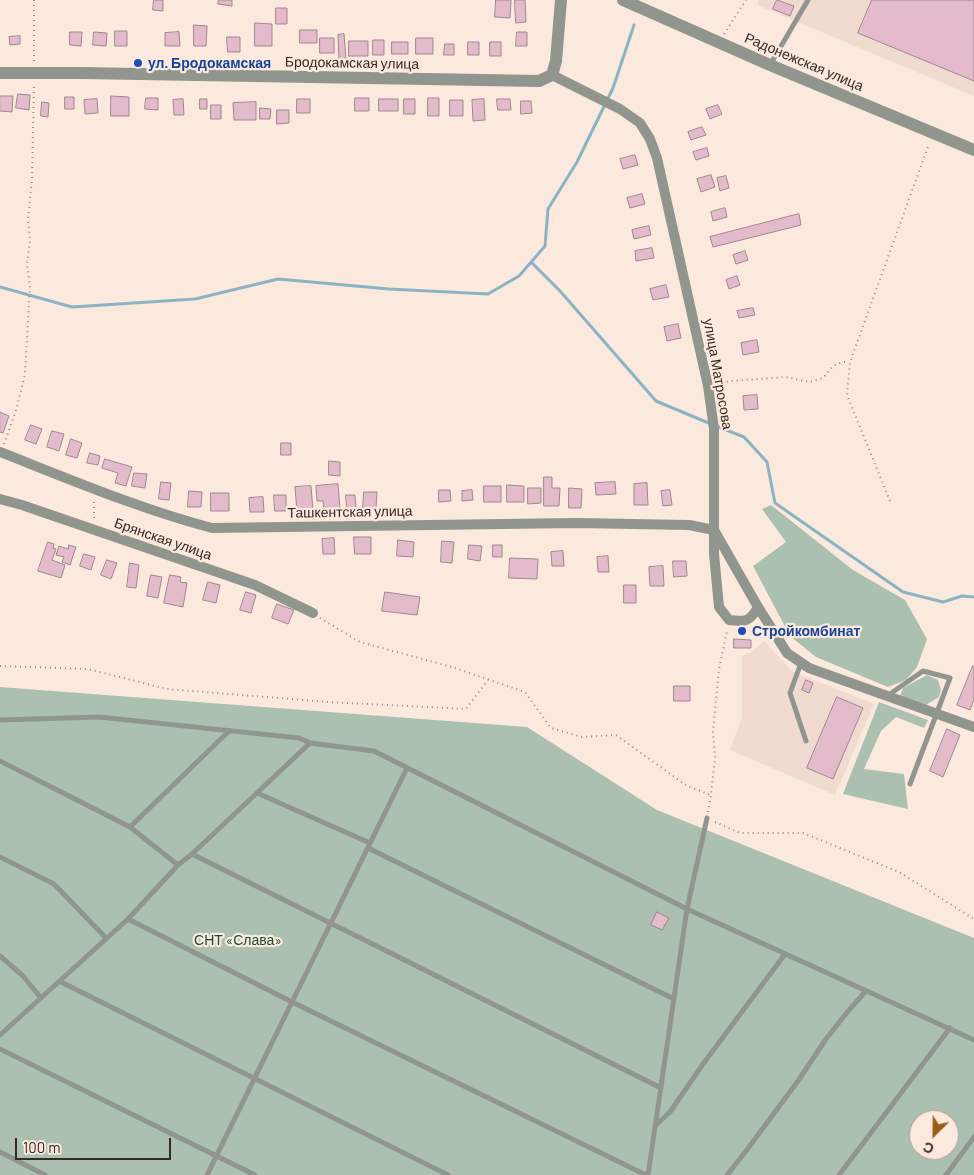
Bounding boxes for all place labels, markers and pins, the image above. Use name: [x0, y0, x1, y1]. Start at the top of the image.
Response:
place label: ул. Бродокамская: [148, 55, 271, 71]
marker: ул. Бродокамская: [132, 57, 144, 69]
place label: Стройкомбинат: [752, 623, 860, 639]
marker: Стройкомбинат: [736, 625, 748, 637]

